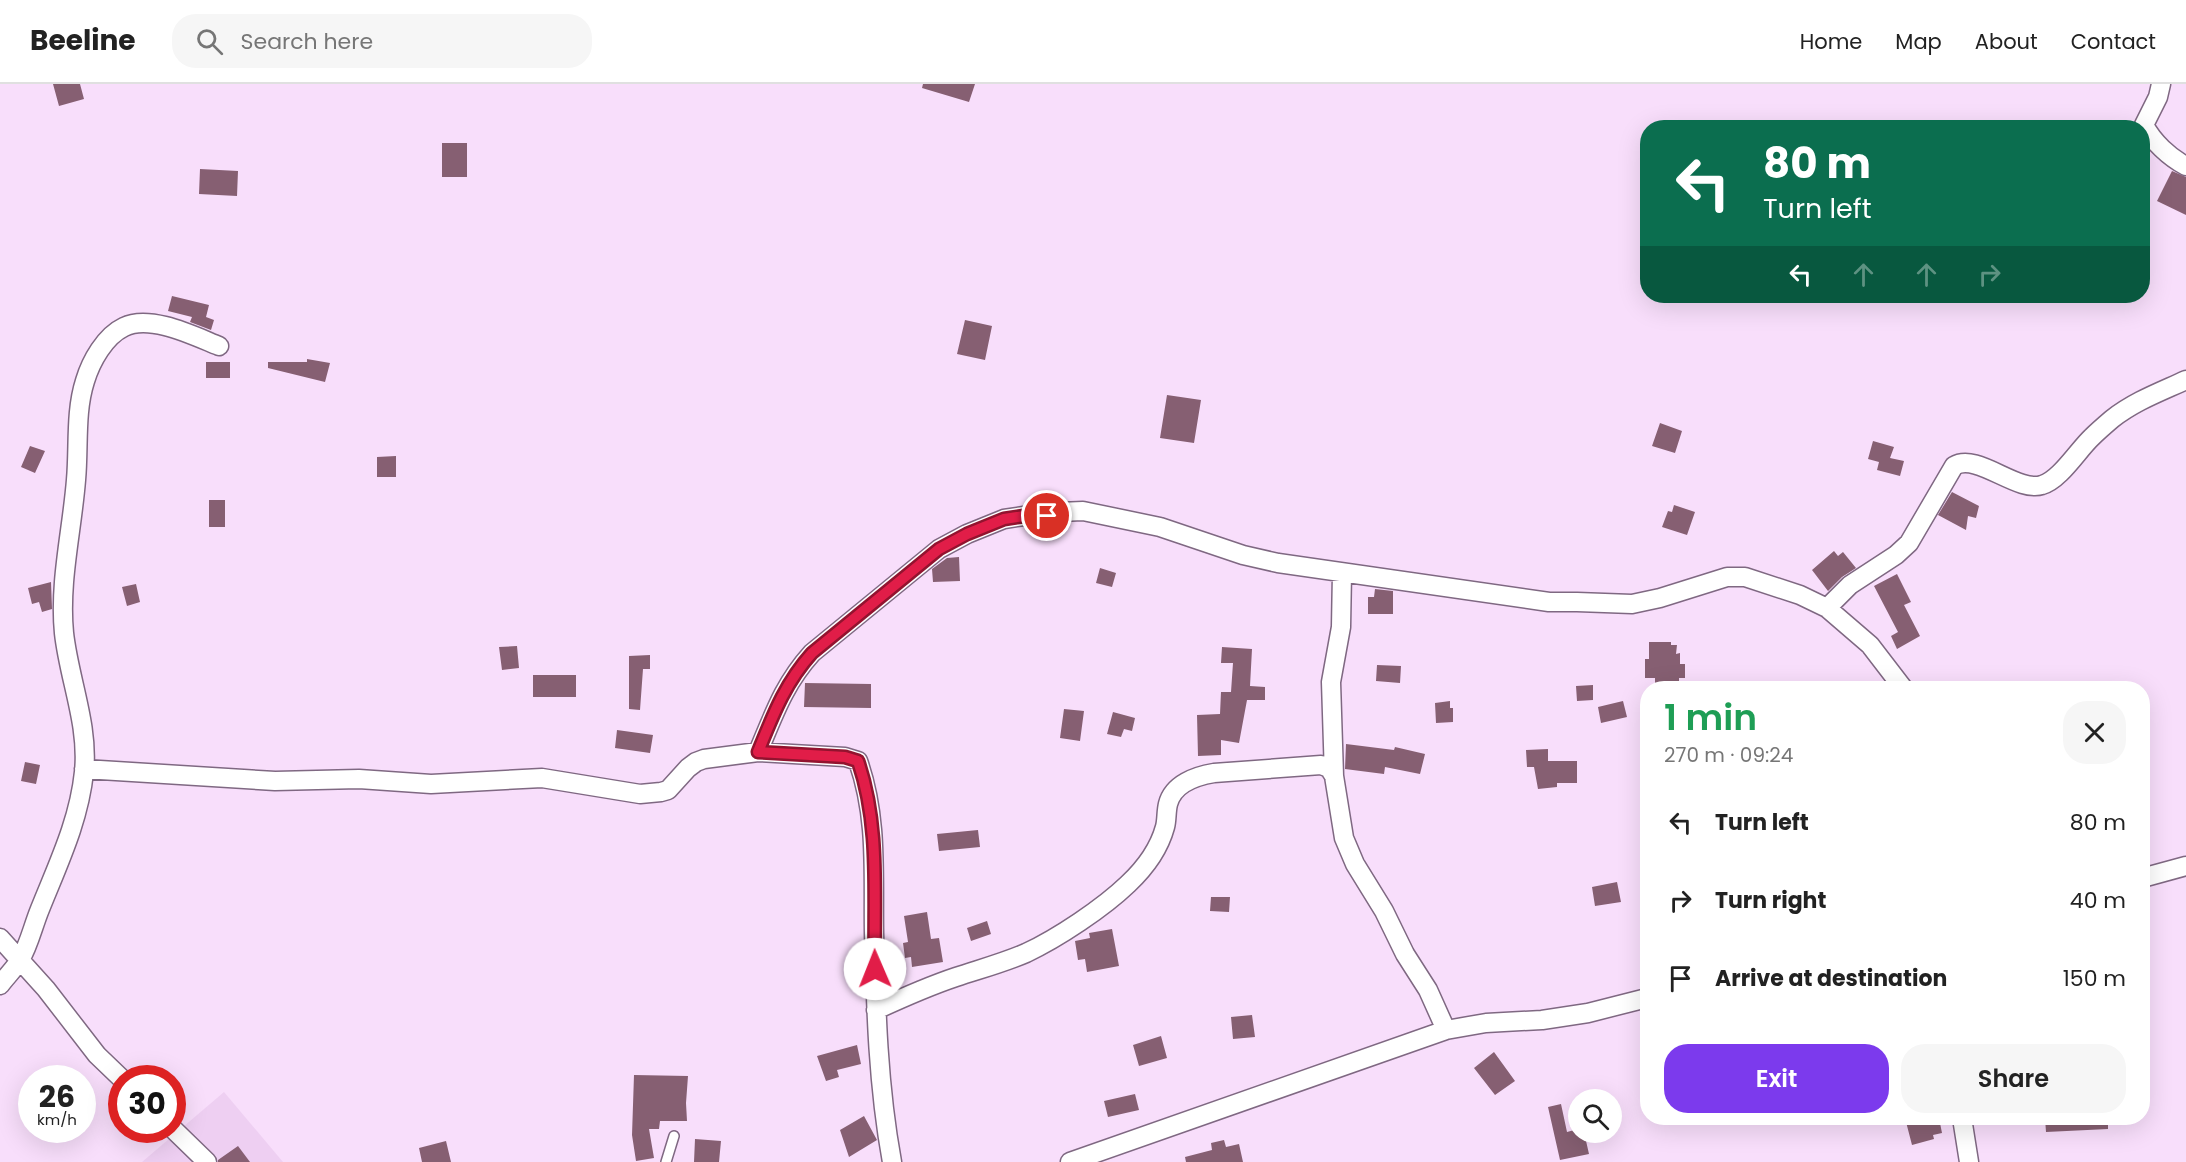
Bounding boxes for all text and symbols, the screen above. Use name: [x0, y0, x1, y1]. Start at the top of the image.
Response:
search box: [172, 14, 592, 68]
text: Beeline: [30, 21, 136, 60]
icon: search: [193, 25, 226, 58]
text: Search here: [241, 26, 373, 57]
text: Home: [1800, 27, 1862, 56]
text: Map: [1895, 27, 1942, 56]
text: About: [1975, 27, 2038, 56]
text: Contact: [2071, 27, 2156, 56]
text: 80 m: [1763, 134, 1871, 193]
icon: left: [1664, 144, 1742, 222]
text: Turn left: [1763, 190, 1872, 227]
icon: left: [1784, 258, 1817, 291]
icon: ahead: [1847, 258, 1880, 291]
icon: ahead: [1910, 258, 1943, 291]
icon: right: [1973, 258, 2006, 291]
pin: [1021, 490, 1072, 541]
icon: arrive: [1030, 499, 1063, 532]
text: 1 min: [1664, 692, 1757, 743]
button: close: [2063, 701, 2126, 764]
text: 270 m · 09:24: [1664, 741, 1793, 769]
icon: left: [1664, 806, 1697, 839]
text: Turn left: [1715, 807, 1809, 838]
text: 80 m: [2070, 807, 2126, 838]
icon: right: [1664, 884, 1697, 917]
text: Turn right: [1715, 885, 1826, 916]
text: 40 m: [2070, 885, 2126, 916]
position arrow: [843, 937, 907, 1001]
icon: arrive: [1664, 962, 1697, 995]
text: Arrive at destination: [1715, 963, 1947, 994]
text: 150 m: [2063, 963, 2126, 994]
button: Exit: [1664, 1044, 1889, 1113]
button: Share: [1901, 1044, 2126, 1113]
speed limit sign: 30: [108, 1065, 186, 1143]
text: 26: [39, 1075, 75, 1118]
map controls: [1568, 1089, 1622, 1143]
button: search: [1568, 1089, 1622, 1143]
text: km/h: [37, 1109, 77, 1130]

